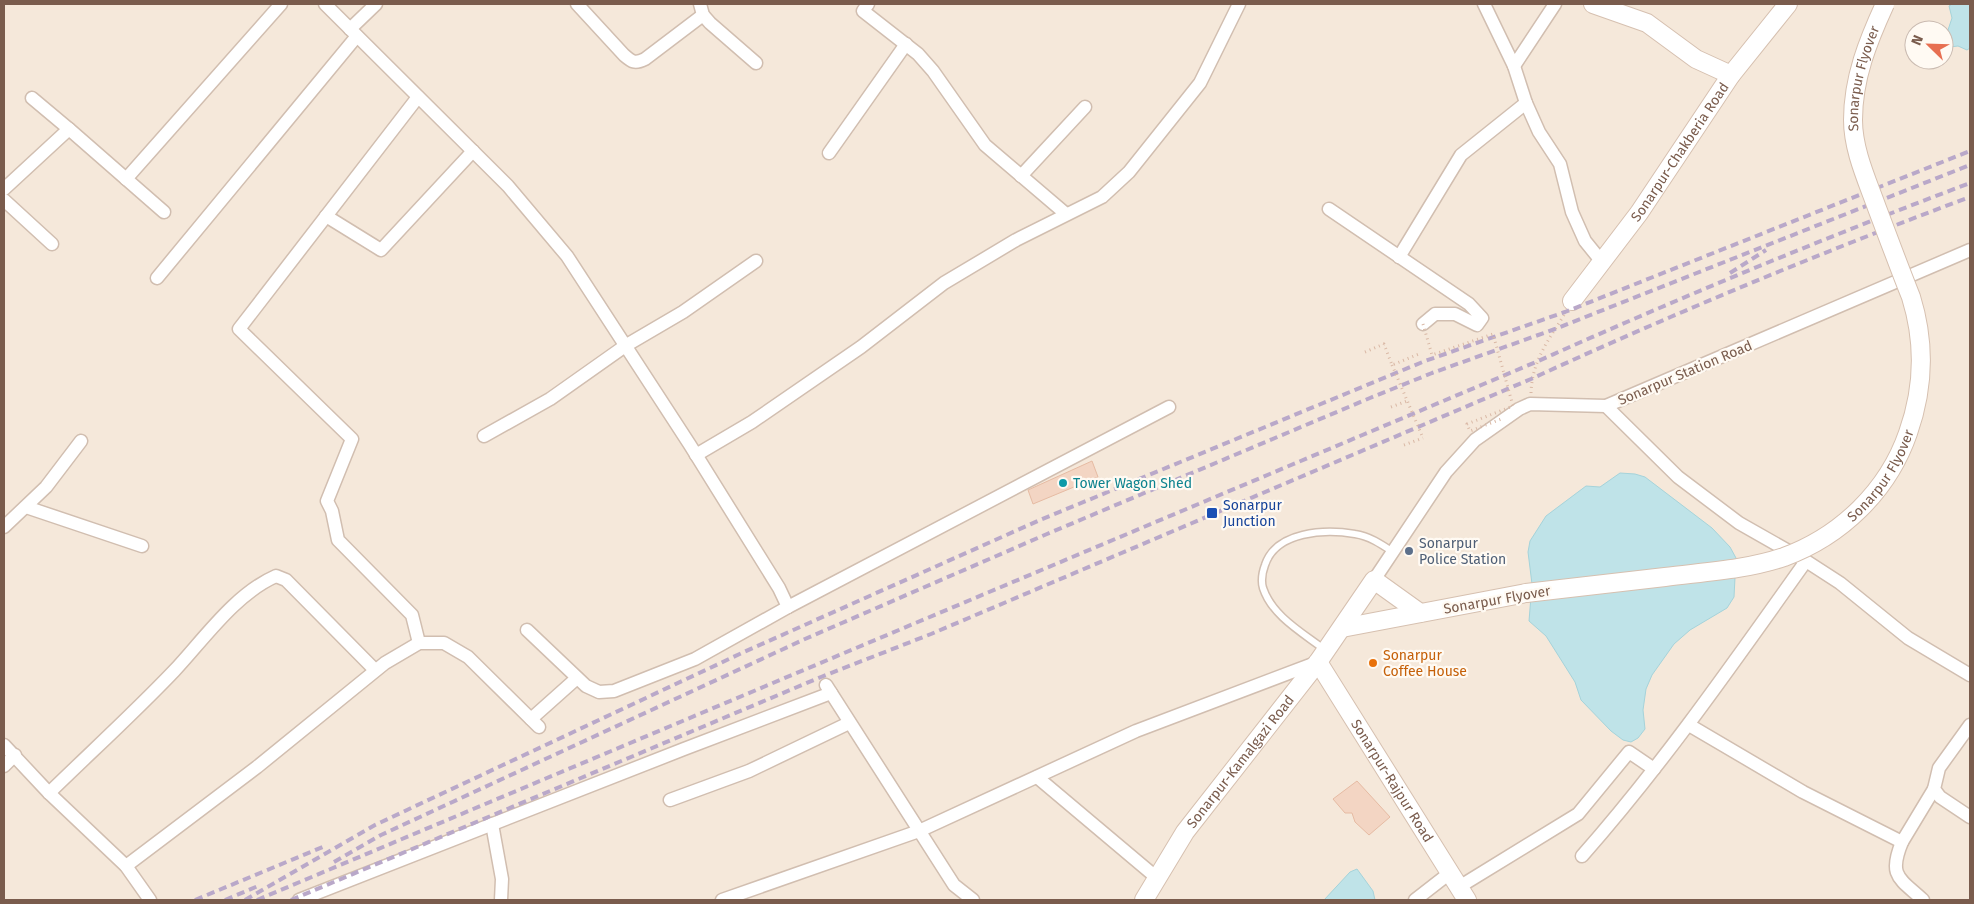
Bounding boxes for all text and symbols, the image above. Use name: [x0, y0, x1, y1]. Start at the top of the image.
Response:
north arrow: [1904, 20, 1954, 70]
street label: Sonarpur Flyover: [1844, 23, 1883, 132]
text: N: [1908, 33, 1927, 48]
street label: Sonarpur-Chakberia Road: [1627, 79, 1732, 225]
street label: Sonarpur Station Road: [1615, 337, 1755, 409]
street label: Sonarpur Flyover: [1844, 427, 1917, 525]
place label: Tower Wagon Shed: [1073, 475, 1192, 492]
marker: Tower Wagon Shed: [1057, 477, 1069, 489]
place label: Sonarpur Junction: [1223, 497, 1282, 530]
marker: Sonarpur Junction: [1205, 506, 1219, 520]
place label: Sonarpur Police Station: [1419, 535, 1506, 568]
marker: Sonarpur Police Station: [1403, 545, 1415, 557]
street label: Sonarpur Flyover: [1442, 582, 1552, 618]
place label: Sonarpur Coffee House: [1383, 647, 1467, 680]
marker: Sonarpur Coffee House: [1367, 657, 1379, 669]
street label: Sonarpur-Kamalgazi Road: [1183, 691, 1298, 831]
street label: Sonarpur-Rajpur Road: [1347, 716, 1437, 845]

